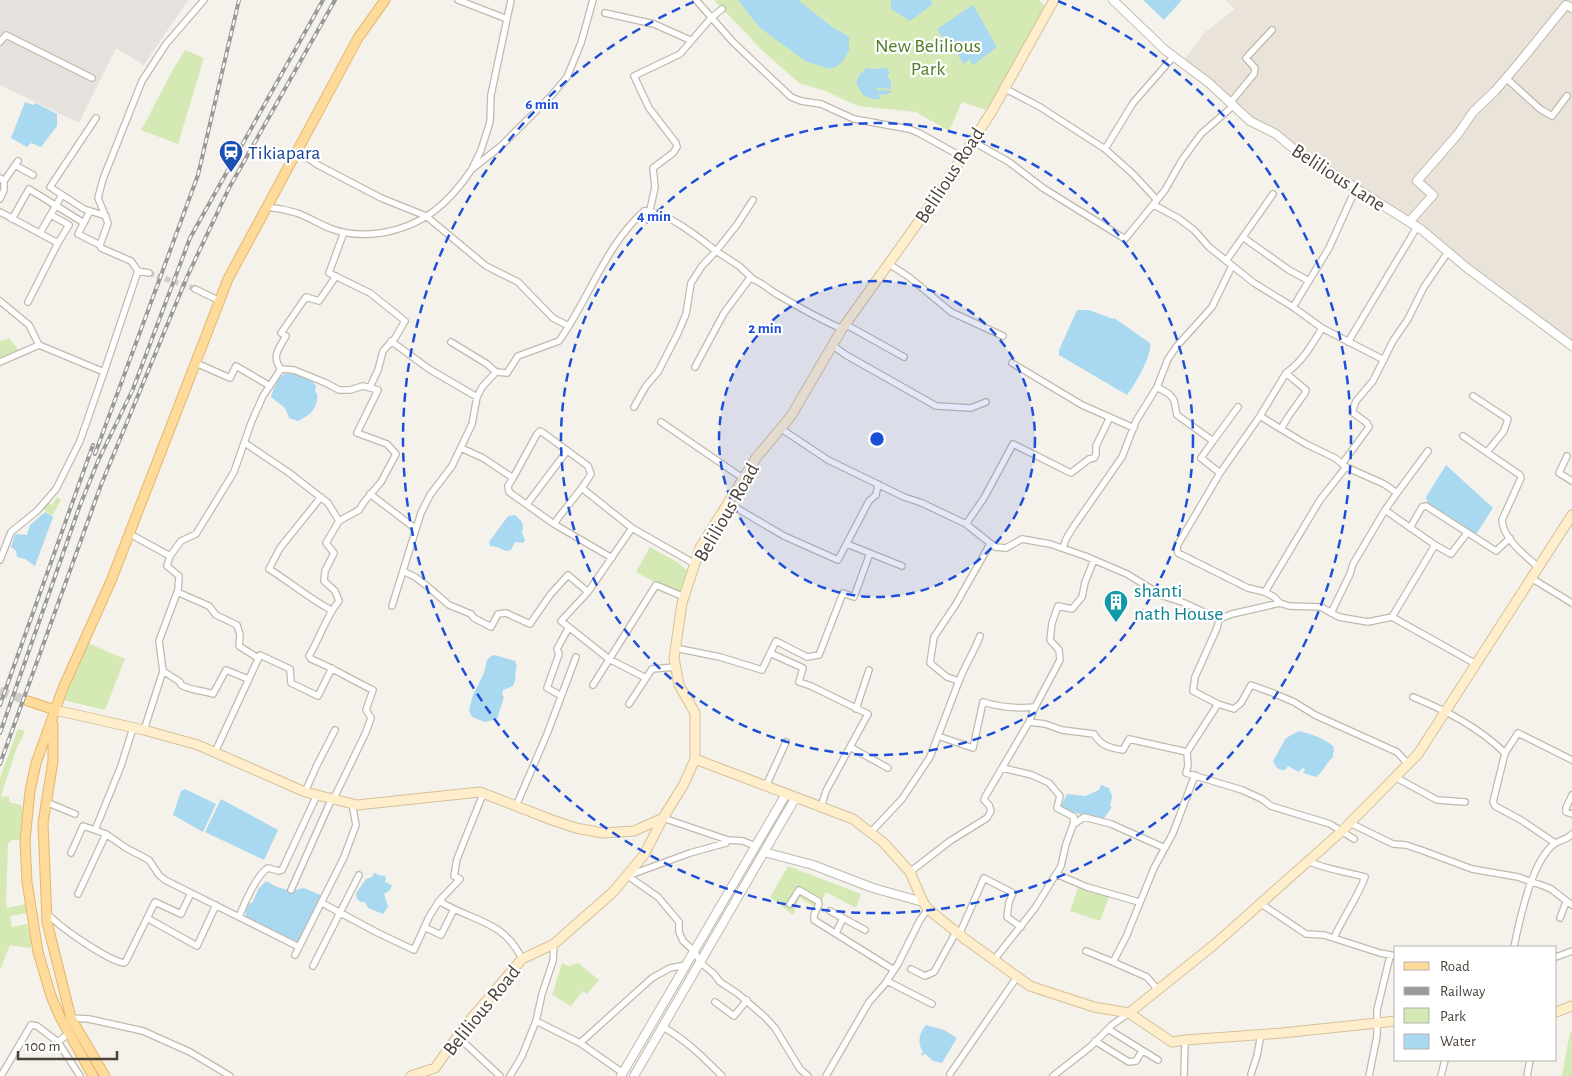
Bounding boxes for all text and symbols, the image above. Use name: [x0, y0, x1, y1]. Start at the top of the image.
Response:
park label: New Belilious Park: [875, 36, 981, 79]
text: 6 min: [525, 97, 559, 112]
street label: Belilious Road: [912, 124, 988, 227]
station icon: Tikiapara: [218, 139, 244, 173]
street label: Belilious Lane: [1288, 140, 1389, 215]
place label: Tikiapara: [248, 143, 321, 163]
text: 4 min: [637, 209, 671, 224]
text: 2 min: [748, 321, 782, 336]
centre of rings: [868, 430, 886, 448]
street label: Belilious Road: [691, 460, 763, 565]
place label: shanti nath House: [1134, 581, 1224, 624]
building icon: shanti nath House: [1103, 589, 1129, 623]
legend: [1394, 946, 1557, 1061]
text: Road: [1440, 959, 1470, 974]
street label: Belilious Road: [439, 962, 524, 1060]
text: Railway: [1440, 984, 1486, 999]
text: Park: [1440, 1009, 1466, 1024]
scale bar: [18, 1028, 116, 1060]
text: Water: [1440, 1034, 1476, 1049]
text: 100 m: [25, 1039, 60, 1054]

